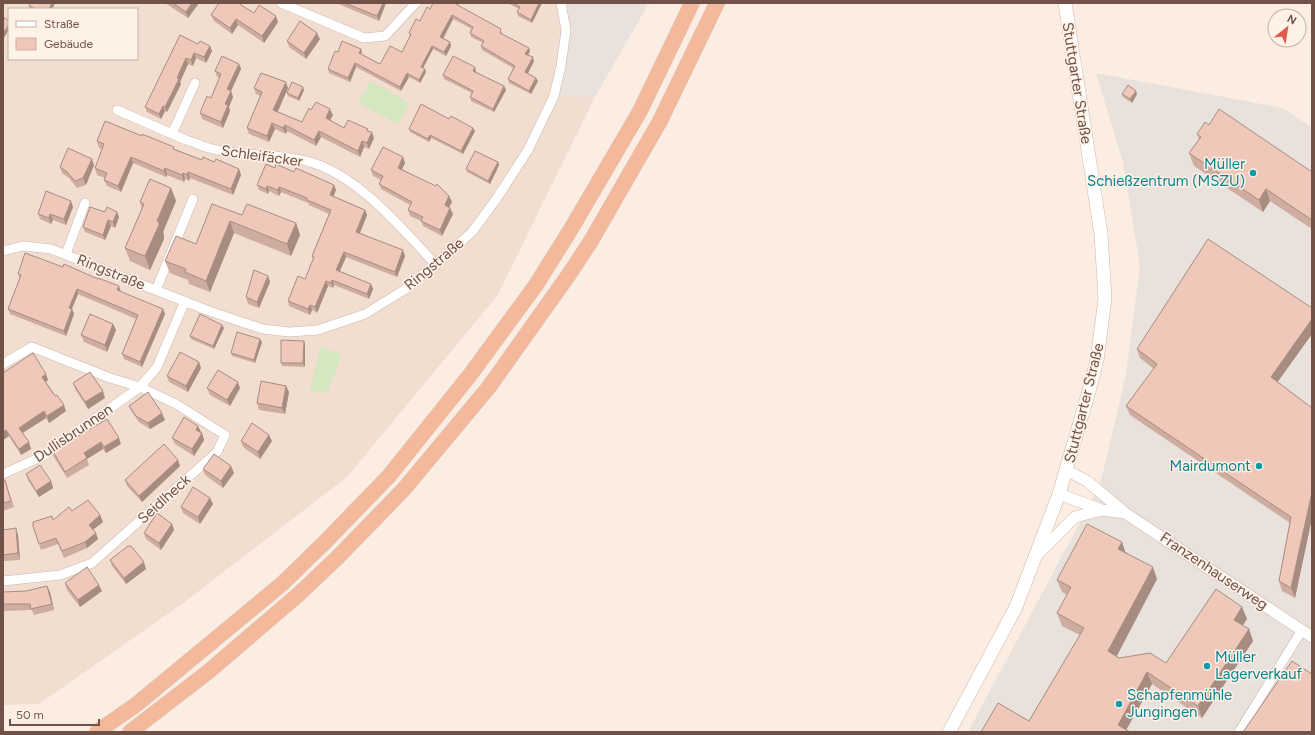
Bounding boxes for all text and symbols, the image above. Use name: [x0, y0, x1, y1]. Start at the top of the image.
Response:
legend: [8, 8, 138, 60]
north arrow: [1267, 8, 1307, 48]
text: N: [1285, 12, 1299, 28]
text: Straße: [44, 17, 80, 31]
street label: Stuttgarter Straße: [1058, 21, 1096, 145]
text: Gebäude: [44, 37, 94, 51]
street label: Schleifäcker: [220, 141, 304, 171]
place label: Müller Schießzentrum (MSZU): [1087, 155, 1245, 190]
marker: Müller Schießzentrum (MSZU): [1248, 168, 1258, 178]
street label: Ringstraße: [401, 234, 467, 294]
street label: Ringstraße: [74, 250, 148, 294]
street label: Stuttgarter Straße: [1060, 341, 1108, 465]
street label: Dullisbrunnen: [30, 400, 116, 466]
place label: Mairdumont: [1169, 457, 1251, 475]
marker: Mairdumont: [1254, 461, 1264, 471]
street label: Seidlheck: [134, 470, 195, 527]
street label: Franzenhauserweg: [1157, 528, 1271, 614]
place label: Müller Lagerverkauf: [1215, 648, 1303, 683]
marker: Müller Lagerverkauf: [1202, 661, 1212, 671]
place label: Schapfenmühle Jungingen: [1127, 686, 1232, 721]
marker: Schapfenmühle Jungingen: [1114, 699, 1124, 709]
scale bar: [10, 701, 99, 727]
text: 50 m: [16, 708, 44, 722]

